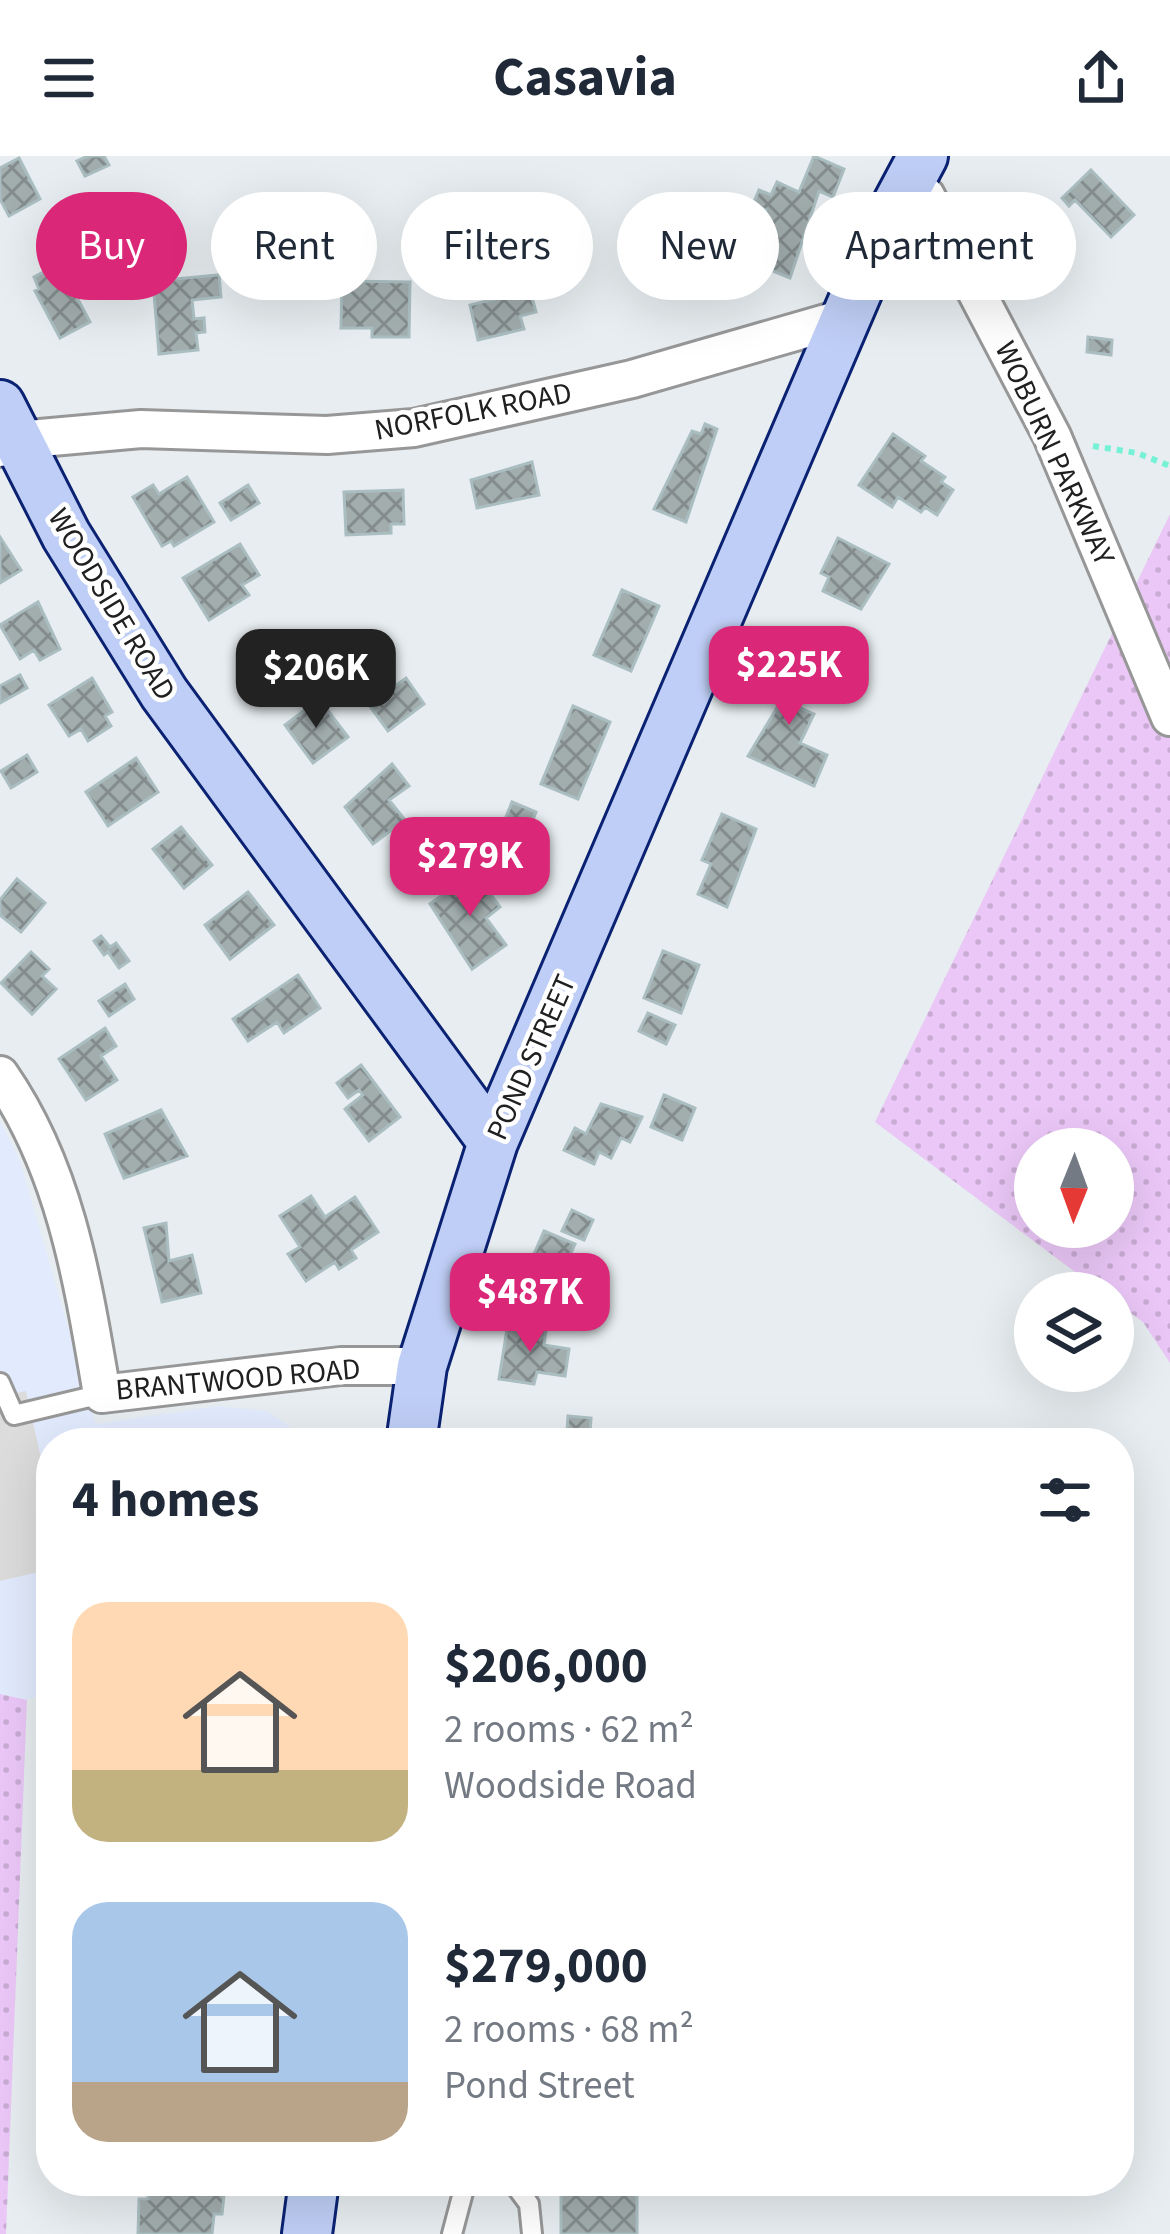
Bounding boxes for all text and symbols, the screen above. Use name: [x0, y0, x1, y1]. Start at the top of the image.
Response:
text: Casavia: [493, 40, 677, 117]
icon: menu: [36, 45, 102, 111]
icon: share: [1068, 45, 1134, 111]
chip: Buy: [36, 192, 187, 300]
chip: Rent: [211, 192, 377, 300]
chip: Filters: [401, 192, 593, 300]
chip: New: [617, 192, 779, 300]
chip: Apartment: [803, 192, 1076, 300]
street label: WOBURN PARKWAY: [984, 334, 1126, 573]
street label: NORFOLK ROAD: [371, 371, 575, 452]
street label: WOODSIDE ROAD: [37, 500, 186, 708]
pin: $225K: [705, 626, 873, 728]
pin: $206K: [232, 629, 400, 731]
text: $225K: [736, 637, 842, 693]
text: $206K: [263, 640, 369, 696]
pin: $279K: [386, 817, 554, 919]
text: $279K: [417, 828, 523, 884]
street label: POND STREET: [476, 968, 587, 1147]
north arrow: [1014, 1128, 1134, 1248]
map controls: [1014, 1128, 1134, 1392]
pin: $487K: [446, 1253, 614, 1355]
text: $487K: [477, 1264, 583, 1320]
button: layers: [1014, 1272, 1134, 1392]
street label: BRANTWOOD ROAD: [114, 1347, 362, 1412]
text: 4 homes: [72, 1464, 259, 1536]
icon: filters: [1032, 1467, 1098, 1533]
text: $206,000: [444, 1630, 648, 1702]
icon: home: [168, 1650, 312, 1794]
text: 2 rooms · 62 m²: [444, 1702, 694, 1758]
text: Woodside Road: [444, 1758, 697, 1814]
text: $279,000: [444, 1930, 648, 2002]
icon: home: [168, 1950, 312, 2094]
text: 2 rooms · 68 m²: [444, 2002, 694, 2058]
text: Pond Street: [444, 2058, 635, 2114]

